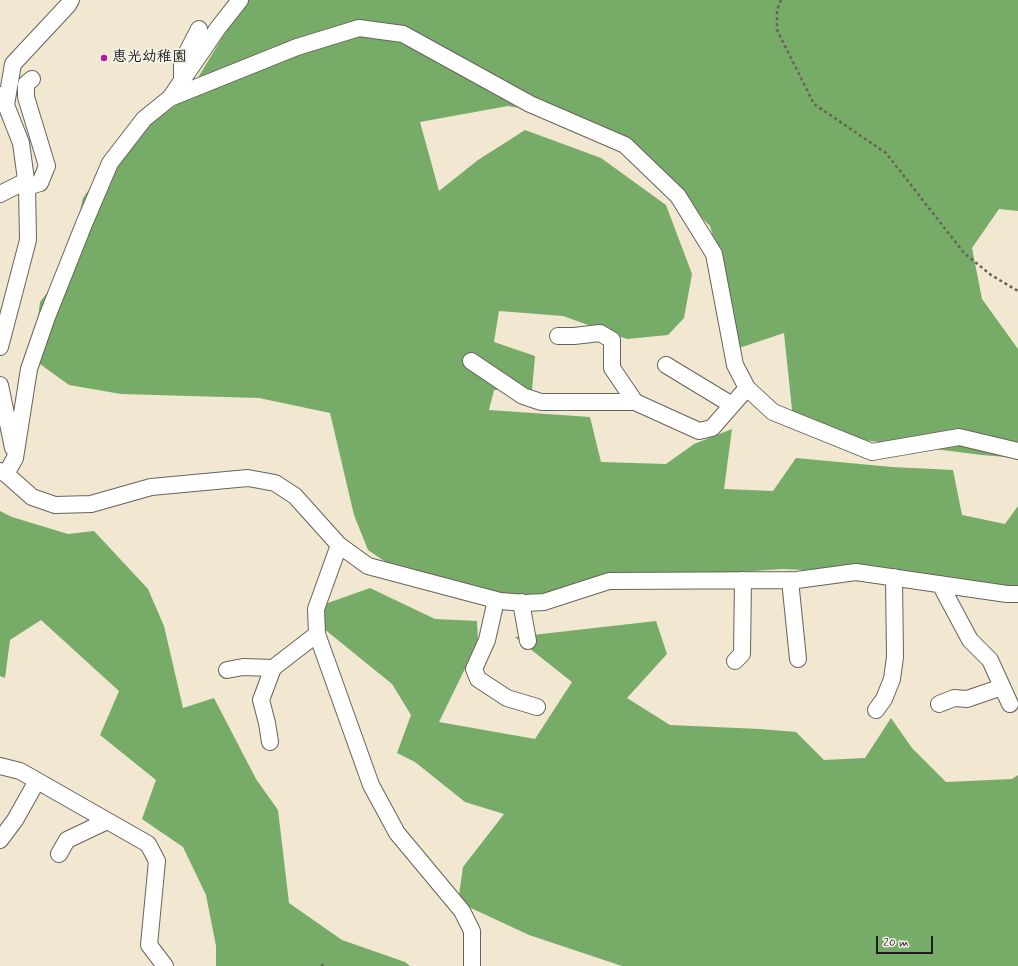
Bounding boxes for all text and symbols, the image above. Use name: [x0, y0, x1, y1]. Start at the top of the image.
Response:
place label: 恵光幼稚園: [112, 49, 187, 67]
marker: 恵光幼稚園: [99, 53, 109, 63]
scale bar: [878, 928, 935, 954]
text: 20 m: [883, 935, 909, 951]

